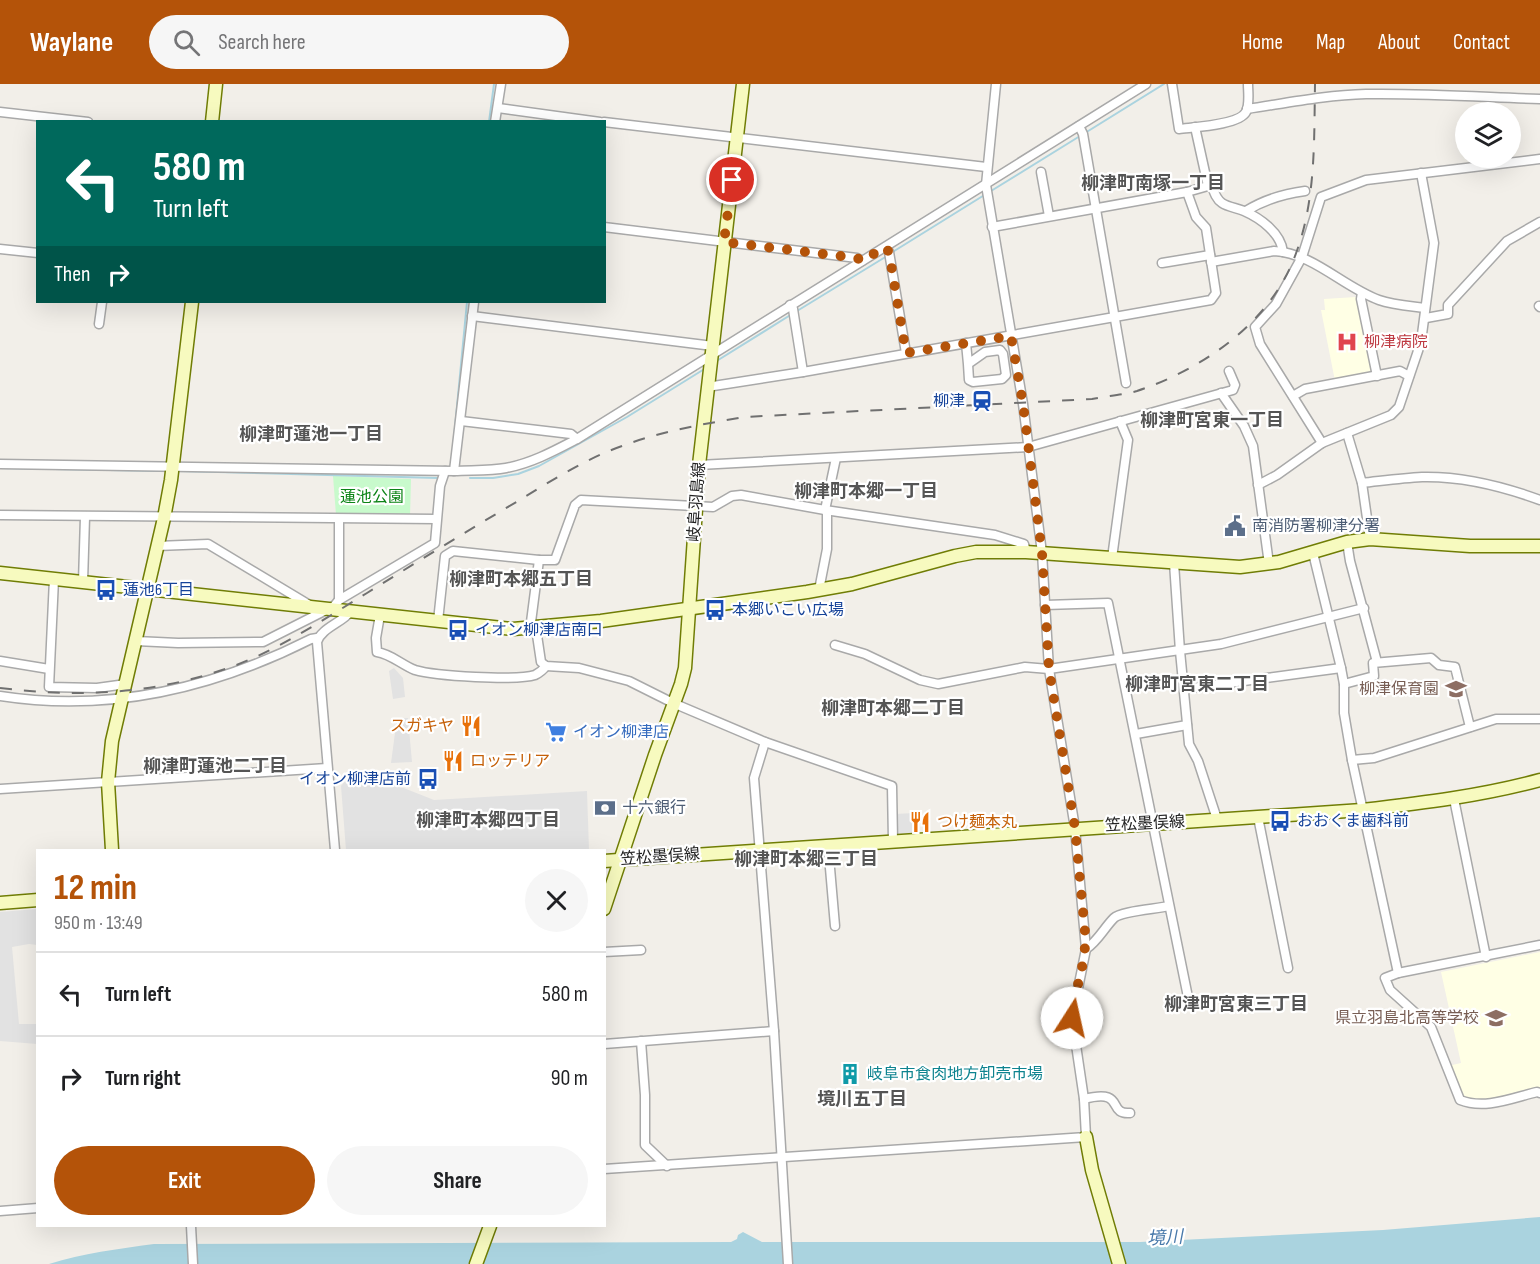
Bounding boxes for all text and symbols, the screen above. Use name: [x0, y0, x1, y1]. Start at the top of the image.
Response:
search box: [149, 15, 569, 69]
text: Waylane: [30, 26, 113, 59]
icon: search: [170, 26, 203, 59]
text: Search here: [218, 29, 306, 56]
text: Home: [1242, 30, 1283, 55]
text: Map: [1316, 30, 1345, 55]
text: About: [1378, 30, 1420, 55]
text: Contact: [1453, 30, 1510, 55]
map controls: [1455, 102, 1521, 168]
button: layers: [1455, 102, 1521, 168]
text: 580 m: [153, 142, 246, 193]
icon: left: [54, 144, 132, 222]
pin: [706, 154, 757, 205]
icon: arrive: [715, 163, 748, 196]
district label: 柳津町南塚一丁目: [1081, 173, 1225, 194]
text: Turn left: [153, 193, 229, 225]
icon: right: [102, 258, 135, 291]
text: Then: [54, 261, 90, 288]
hospital icon: 柳津病院: [1335, 330, 1359, 354]
place label: 柳津病院: [1364, 333, 1428, 352]
station icon: 柳津: [970, 389, 994, 413]
place label: 柳津: [933, 392, 965, 411]
district label: 柳津町宮東一丁目: [1140, 410, 1284, 431]
district label: 柳津町蓮池一丁目: [239, 424, 383, 445]
street label: 岐阜羽島線: [685, 461, 709, 543]
district label: 柳津町本郷一丁目: [794, 481, 938, 502]
park label: 蓮池公園: [340, 488, 404, 507]
public building icon: 南消防署柳津分署: [1223, 514, 1247, 538]
place label: 南消防署柳津分署: [1252, 517, 1380, 536]
district label: 柳津町本郷五丁目: [449, 569, 593, 590]
bus stop icon: 蓮池6丁目: [94, 578, 118, 602]
place label: 蓮池6丁目: [123, 581, 194, 600]
bus stop icon: 本郷いこい広場: [703, 598, 727, 622]
place label: 本郷いこい広場: [732, 601, 844, 620]
bus stop icon: イオン柳津店南口: [446, 618, 470, 642]
place label: イオン柳津店南口: [475, 621, 603, 640]
district label: 柳津町宮東二丁目: [1125, 674, 1269, 695]
school or university icon: 柳津保育園: [1444, 677, 1468, 701]
place label: 柳津保育園: [1359, 680, 1439, 699]
district label: 柳津町本郷二丁目: [821, 698, 965, 719]
restaurant icon: スガキヤ: [459, 714, 483, 738]
place label: スガキヤ: [390, 717, 454, 736]
supermarket icon: イオン柳津店: [544, 720, 568, 744]
place label: イオン柳津店: [573, 723, 669, 742]
restaurant icon: ロッテリア: [441, 749, 465, 773]
place label: ロッテリア: [470, 752, 550, 771]
district label: 柳津町蓮池二丁目: [143, 756, 287, 777]
bus stop icon: イオン柳津店前: [416, 767, 440, 791]
place label: イオン柳津店前: [299, 770, 411, 789]
bank icon: 十六銀行: [593, 796, 617, 820]
place label: 十六銀行: [622, 799, 686, 818]
bus stop icon: おおくま歯科前: [1268, 809, 1292, 833]
district label: 柳津町本郷四丁目: [416, 810, 560, 831]
restaurant icon: つけ麺本丸: [908, 810, 932, 834]
street label: 笠松墨俣線: [1105, 812, 1185, 836]
place label: おおくま歯科前: [1297, 812, 1409, 831]
place label: つけ麺本丸: [937, 813, 1017, 832]
street label: 笠松墨俣線: [619, 845, 701, 869]
district label: 柳津町本郷三丁目: [734, 849, 878, 870]
text: 12 min: [54, 867, 137, 910]
button: close: [525, 869, 588, 932]
text: 950 m · 13:49: [54, 911, 143, 935]
icon: left: [54, 978, 87, 1011]
text: Turn left: [105, 981, 171, 1008]
text: 580 m: [542, 981, 588, 1008]
position arrow: [1040, 986, 1104, 1050]
district label: 柳津町宮東三丁目: [1164, 994, 1308, 1015]
school or university icon: 県立羽島北高等学校: [1484, 1006, 1508, 1030]
place label: 県立羽島北高等学校: [1335, 1009, 1479, 1028]
icon: right: [54, 1062, 87, 1095]
building icon: 岐阜市食肉地方卸売市場: [838, 1062, 862, 1086]
place label: 岐阜市食肉地方卸売市場: [867, 1064, 1043, 1084]
text: Turn right: [105, 1065, 181, 1092]
text: 90 m: [551, 1065, 588, 1092]
district label: 境川五丁目: [817, 1089, 907, 1110]
button: Exit: [54, 1146, 315, 1215]
button: Share: [327, 1146, 588, 1215]
water label: 境川: [1146, 1226, 1186, 1249]

